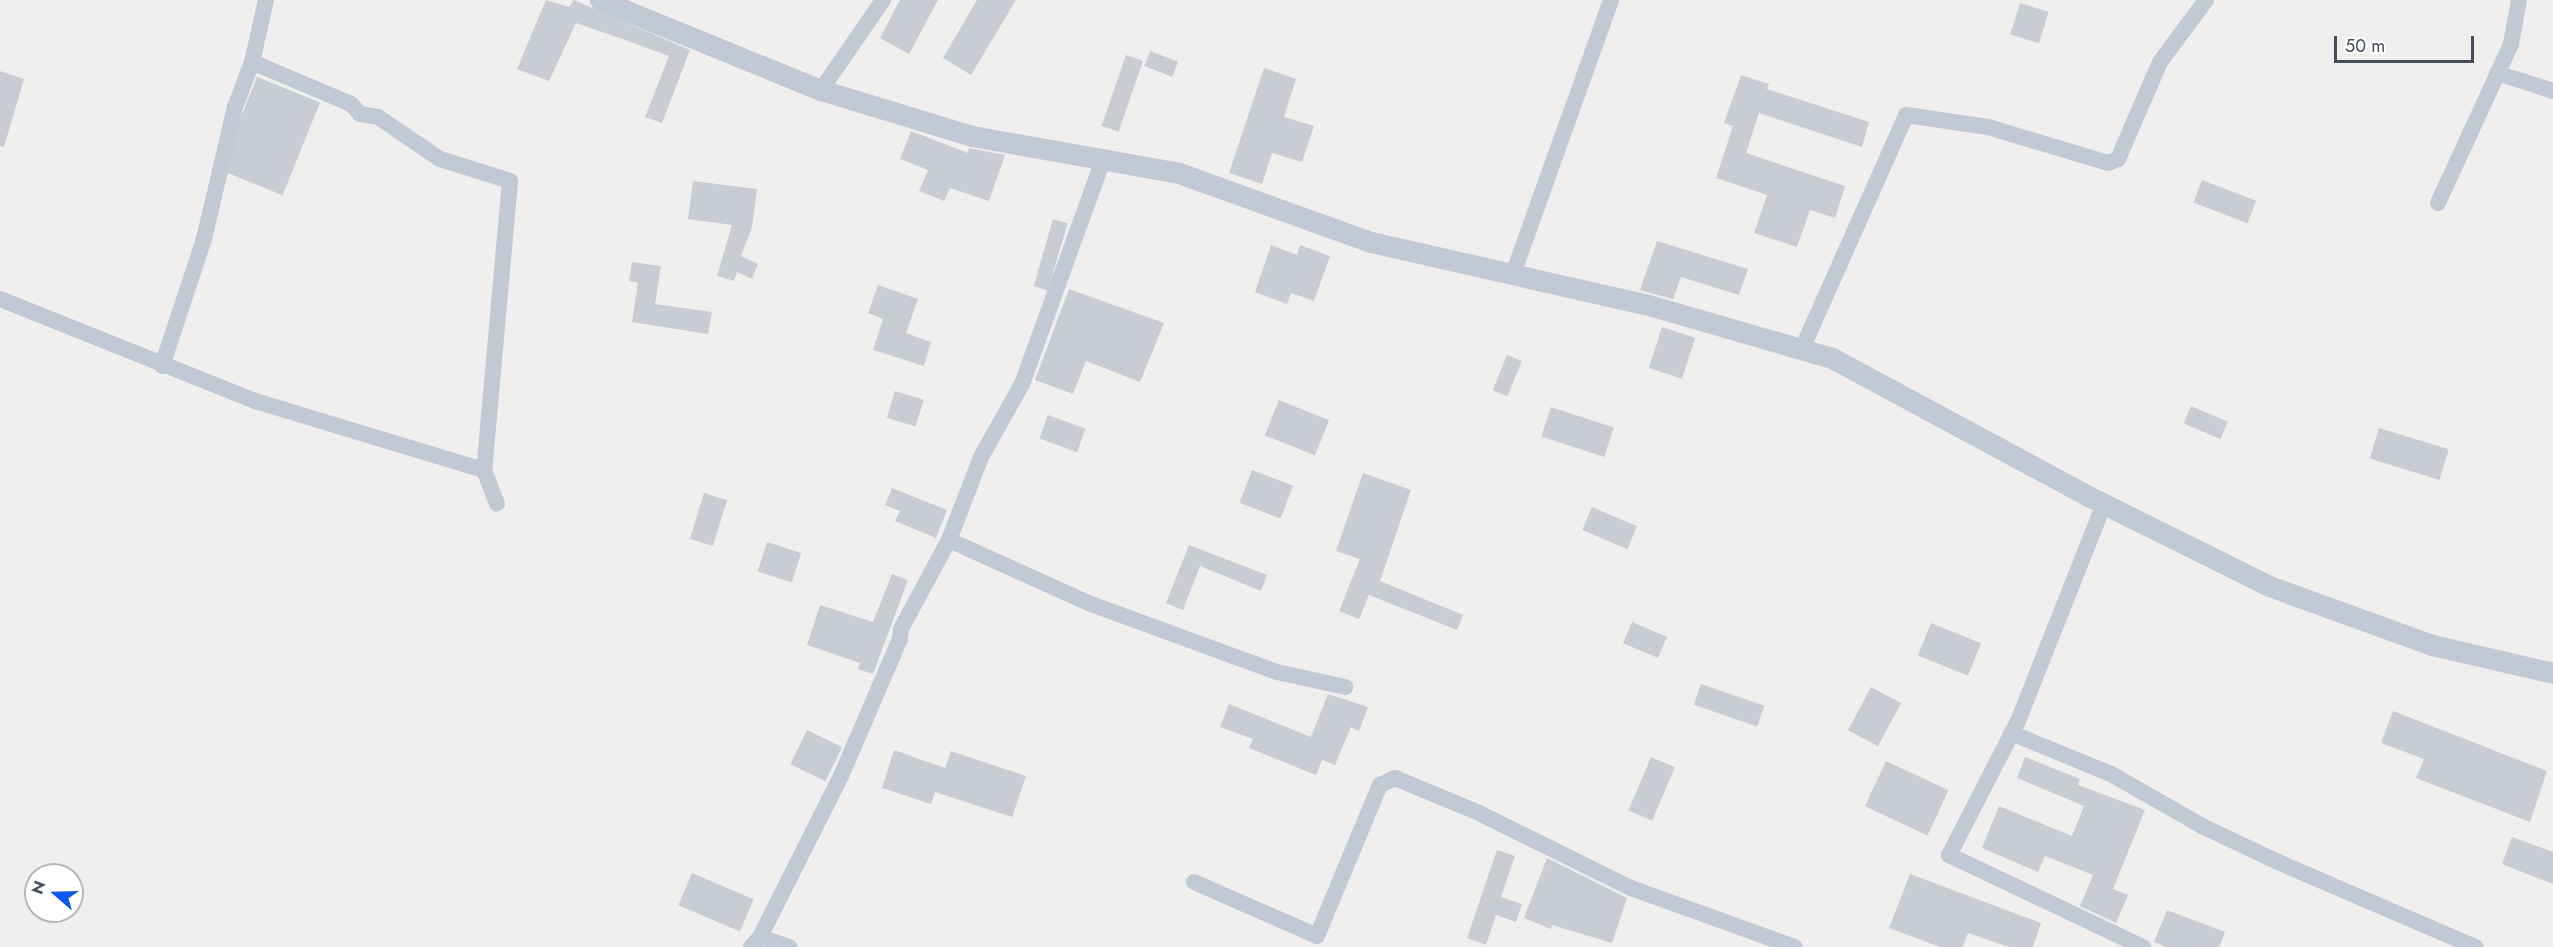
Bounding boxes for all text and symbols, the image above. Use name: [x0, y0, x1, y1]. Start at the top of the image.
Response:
scale bar: [2337, 24, 2476, 62]
text: 50 m: [2345, 33, 2385, 59]
north arrow: [24, 863, 84, 923]
text: N: [26, 877, 51, 897]

